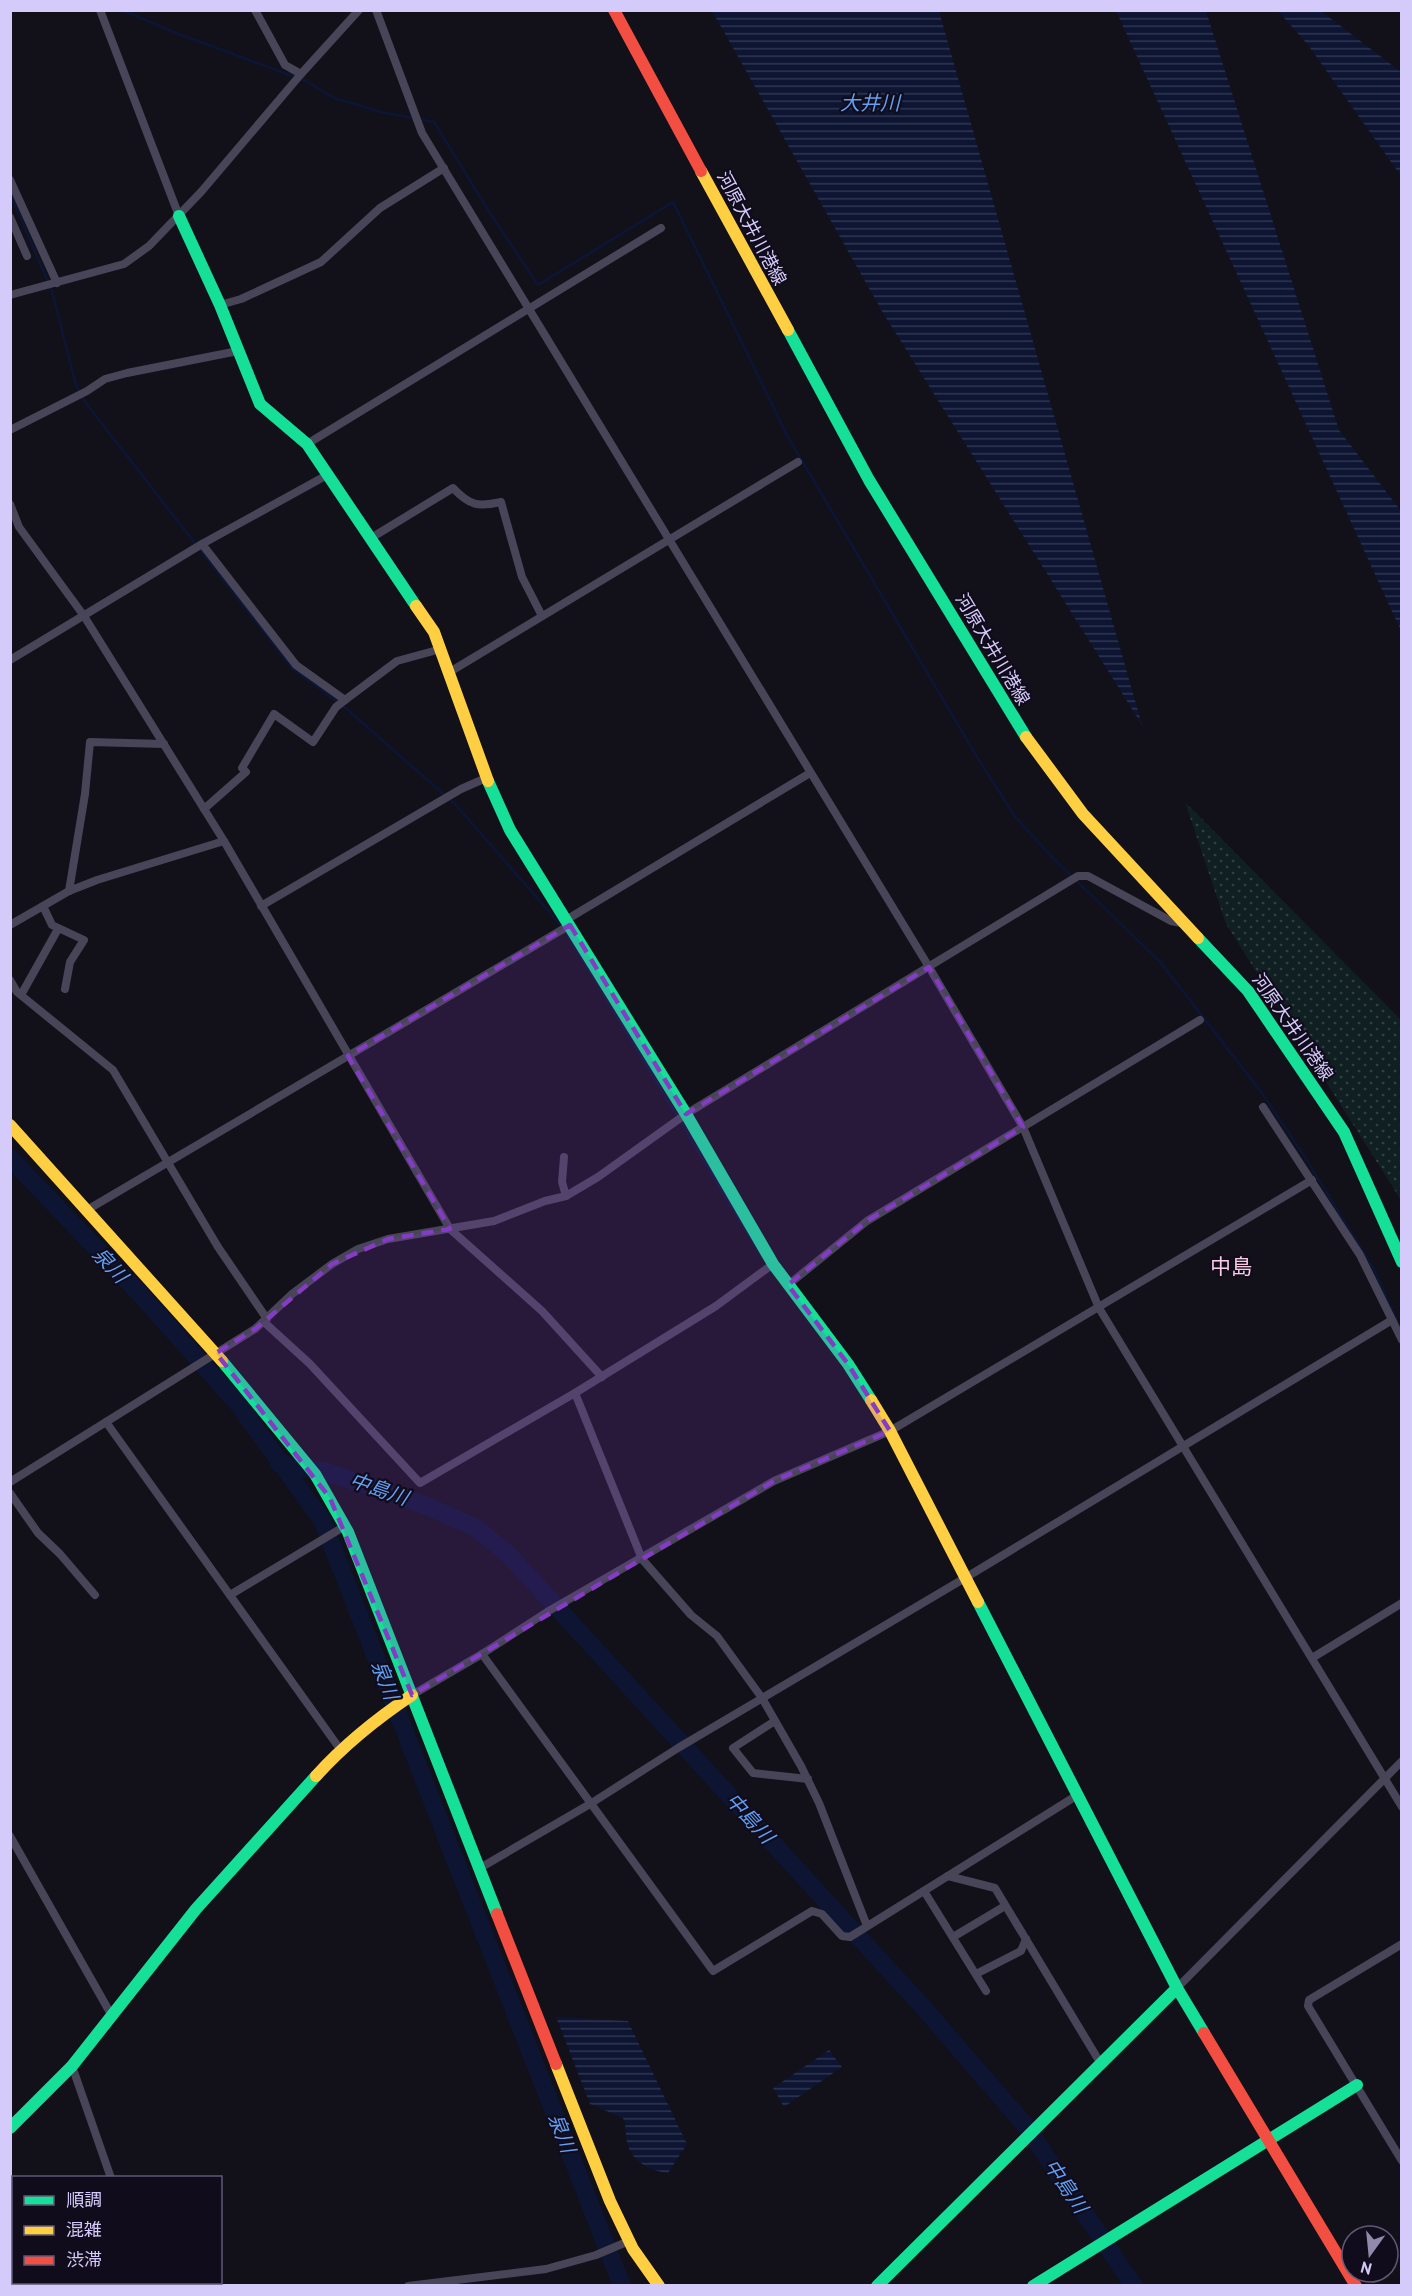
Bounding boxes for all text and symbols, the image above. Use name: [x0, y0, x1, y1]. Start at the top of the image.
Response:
water label: 大井川: [840, 90, 902, 116]
street label: 河原大井川港線: [712, 167, 792, 289]
street label: 河原大井川港線: [951, 589, 1035, 709]
street label: 河原大井川港線: [1247, 969, 1339, 1085]
water label: 泉川: [87, 1242, 135, 1290]
district label: 中島: [1210, 1253, 1252, 1280]
water label: 中島川: [346, 1467, 413, 1512]
water label: 泉川: [366, 1657, 405, 1705]
water label: 中島川: [720, 1787, 781, 1850]
water label: 泉川: [543, 2110, 582, 2158]
water label: 中島川: [1038, 2154, 1095, 2220]
legend: [12, 2176, 222, 2284]
text: 順調: [66, 2188, 102, 2211]
text: 混雑: [66, 2218, 102, 2241]
north arrow: [1340, 2224, 1400, 2284]
text: 渋滞: [66, 2248, 102, 2271]
text: N: [1358, 2257, 1374, 2280]

